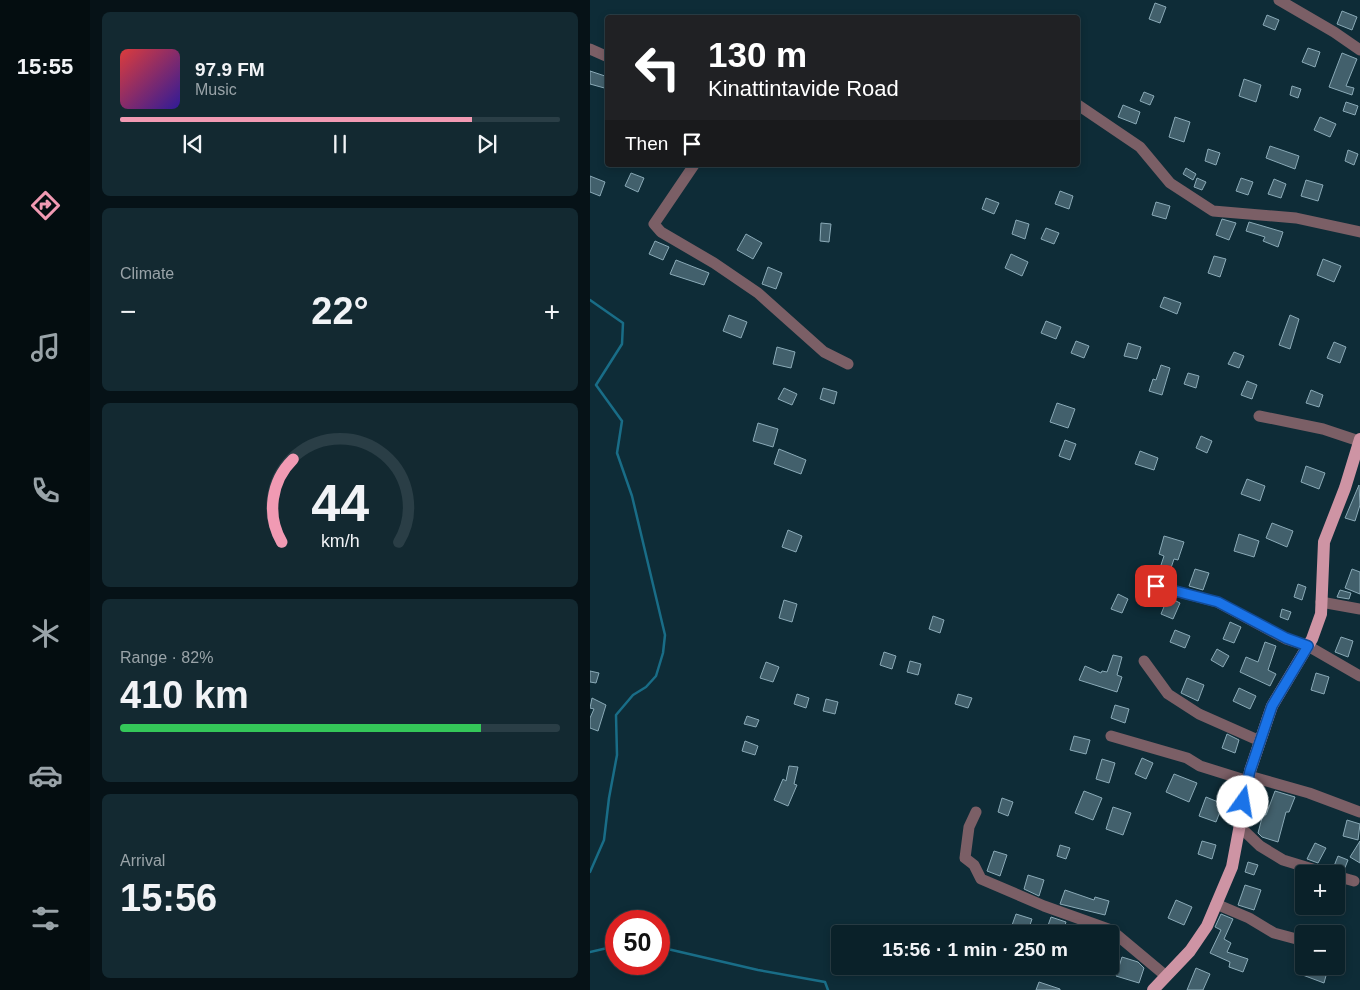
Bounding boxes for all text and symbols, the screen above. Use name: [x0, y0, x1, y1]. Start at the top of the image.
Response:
icon: left: [625, 35, 690, 100]
text: 130 m: [708, 35, 807, 74]
text: 15:55: [17, 54, 73, 79]
text: 97.9 FM: [195, 59, 265, 80]
text: Kinattintavide Road: [708, 76, 899, 101]
text: Music: [195, 81, 237, 98]
icon: previous: [179, 130, 207, 158]
icon: pause: [326, 130, 354, 158]
icon: next: [473, 130, 501, 158]
icon: arrive: [678, 130, 706, 158]
text: Then: [625, 133, 668, 154]
icon: directions: [28, 188, 63, 223]
text: Climate: [120, 265, 174, 282]
text: 22°: [311, 290, 369, 332]
text: −: [120, 296, 136, 327]
text: +: [544, 296, 560, 327]
icon: music: [28, 330, 63, 365]
icon: phone: [28, 473, 63, 508]
text: 44: [311, 474, 369, 532]
text: km/h: [321, 531, 359, 551]
pin: [1135, 565, 1177, 607]
icon: arrive: [1142, 572, 1170, 600]
icon: climate: [28, 616, 63, 651]
text: Range · 82%: [120, 649, 213, 666]
text: 410 km: [120, 674, 249, 716]
icon: car: [28, 758, 63, 793]
position arrow: [1216, 775, 1268, 827]
text: Arrival: [120, 852, 165, 869]
map controls: [1295, 865, 1345, 975]
button: +: [1295, 865, 1345, 915]
text: 15:56: [120, 877, 217, 919]
icon: filters: [28, 901, 63, 936]
speed limit sign: 50: [605, 910, 670, 975]
button: −: [1295, 925, 1345, 975]
text: 15:56 · 1 min · 250 m: [882, 939, 1068, 960]

